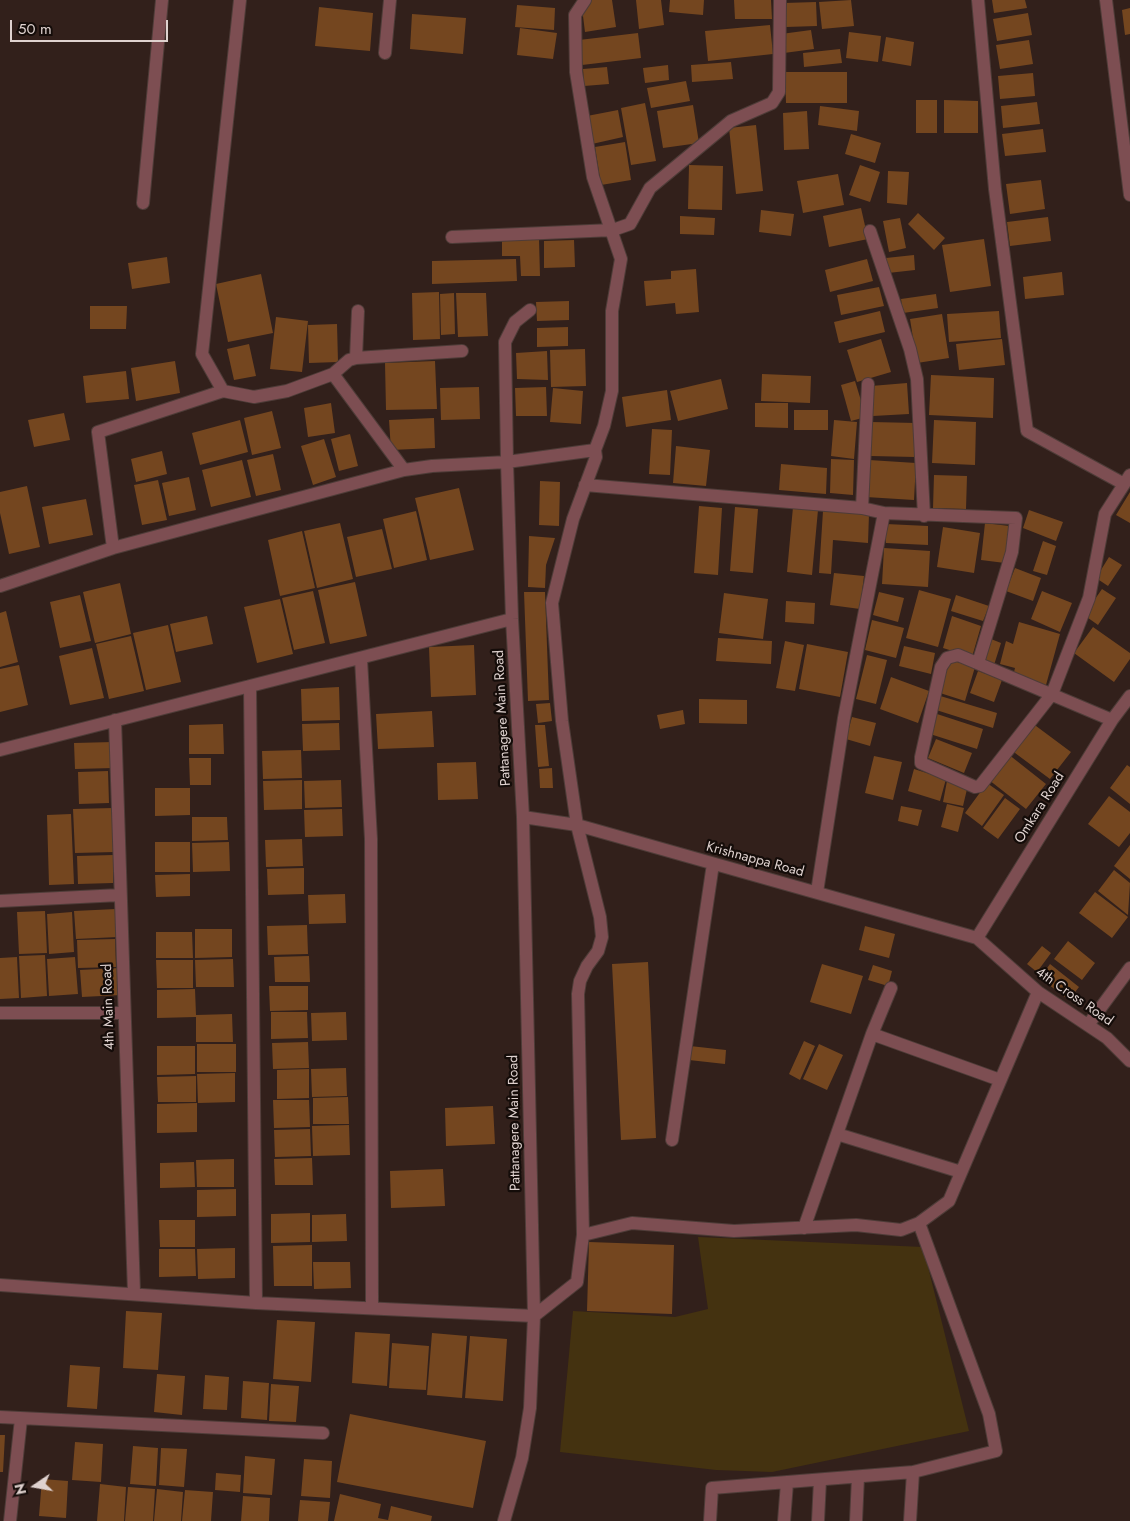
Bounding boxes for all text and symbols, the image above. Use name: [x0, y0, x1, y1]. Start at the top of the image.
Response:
scale bar: [12, 10, 170, 42]
text: 50 m: [18, 18, 52, 40]
street label: Pattanagere Main Road: [491, 650, 515, 786]
street label: Omkara Road: [1011, 769, 1069, 847]
street label: Krishnappa Road: [704, 839, 806, 881]
street label: 4th Main Road: [99, 963, 119, 1051]
street label: 4th Cross Road: [1032, 964, 1116, 1030]
street label: Pattanagere Main Road: [505, 1055, 525, 1191]
north arrow: [10, 1461, 60, 1511]
text: N: [9, 1482, 31, 1497]

